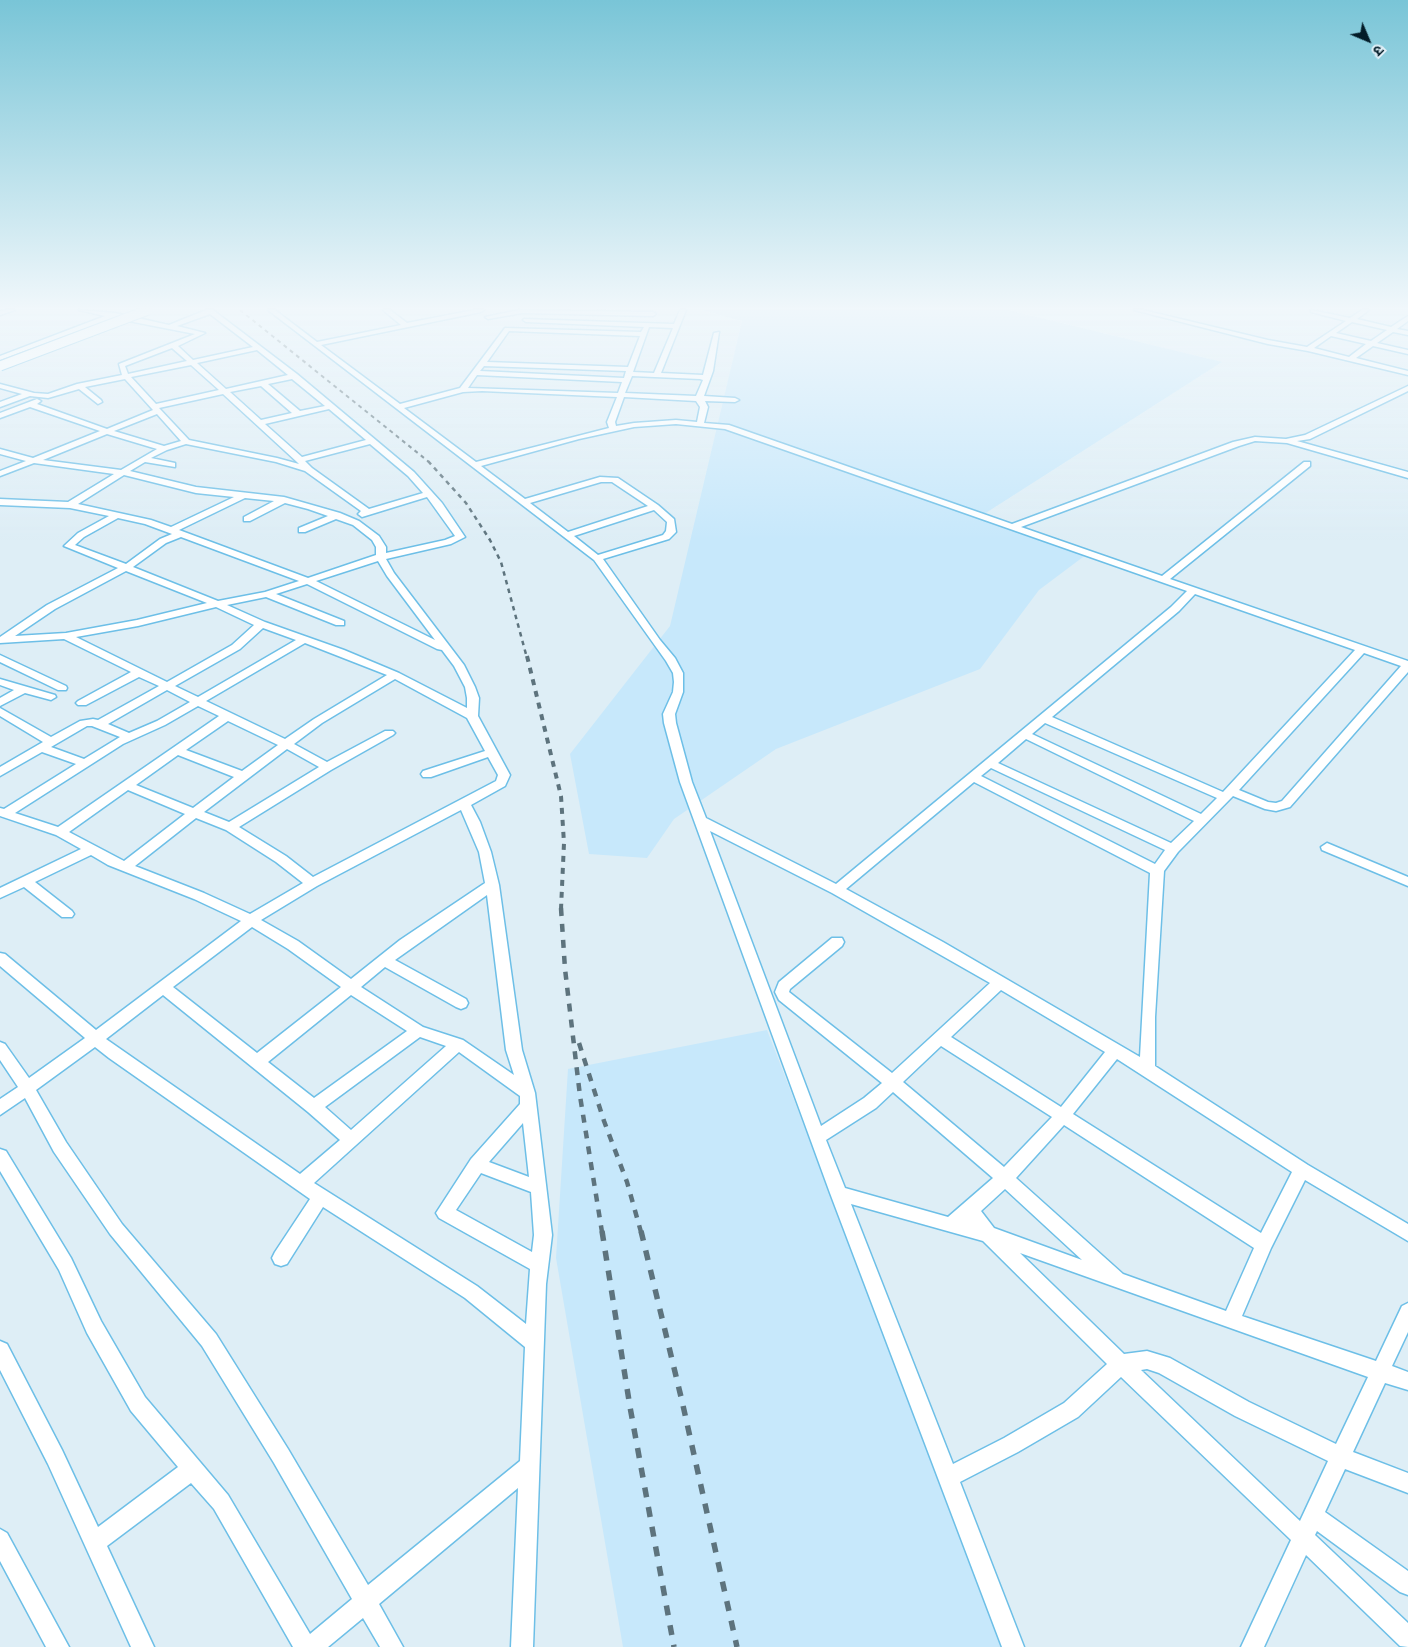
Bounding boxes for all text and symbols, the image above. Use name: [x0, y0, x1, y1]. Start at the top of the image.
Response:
north arrow: [1343, 15, 1393, 65]
text: उ: [1370, 42, 1387, 59]

